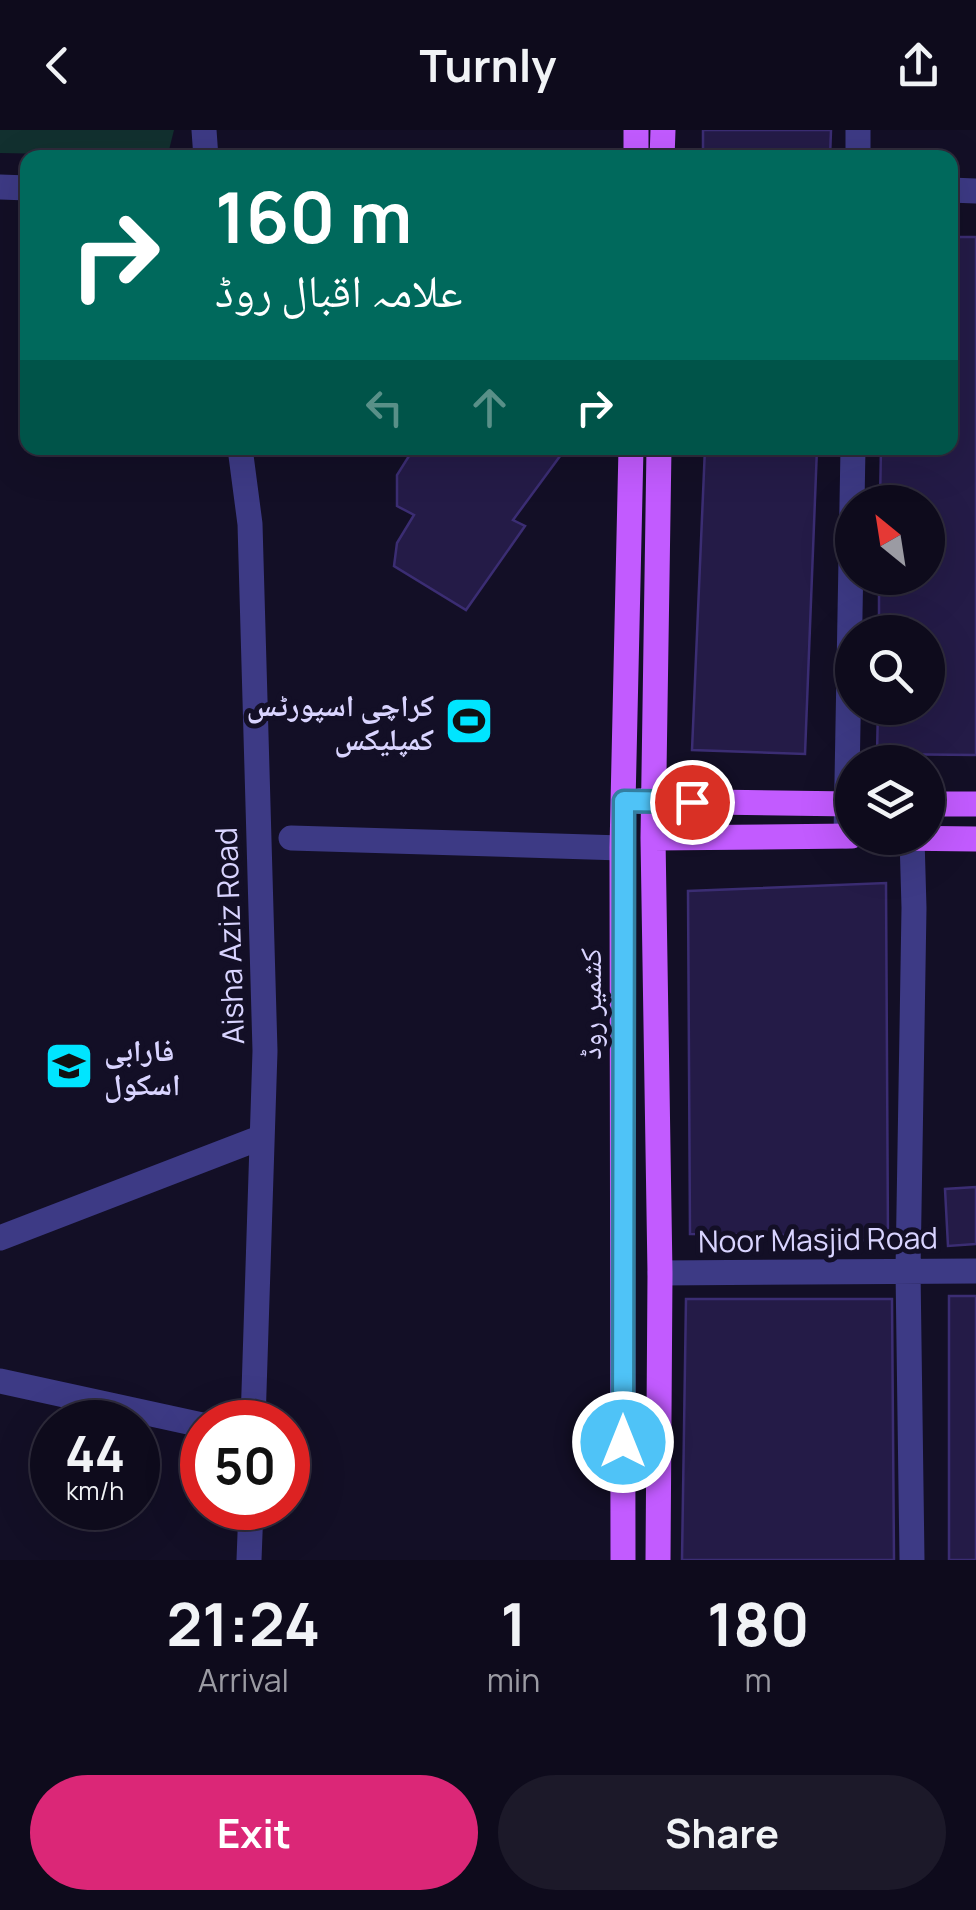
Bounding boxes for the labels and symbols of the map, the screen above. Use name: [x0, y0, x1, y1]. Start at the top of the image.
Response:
north arrow: [835, 485, 945, 595]
place label: کراچی اسپورٹس کمپلیکس: [246, 684, 434, 759]
sports icon: کراچی اسپورٹس کمپلیکس: [443, 695, 495, 747]
pin: [650, 760, 735, 845]
street label: Aisha Aziz Road: [205, 827, 253, 1045]
street label: کشمیر روڈ: [569, 948, 610, 1060]
place label: فارابی اسکول: [104, 1029, 181, 1104]
school or university icon: فارابی اسکول: [43, 1040, 95, 1092]
street label: Noor Masjid Road: [698, 1216, 938, 1262]
position arrow: [571, 1390, 675, 1494]
speed limit sign: 50: [180, 1400, 310, 1530]

